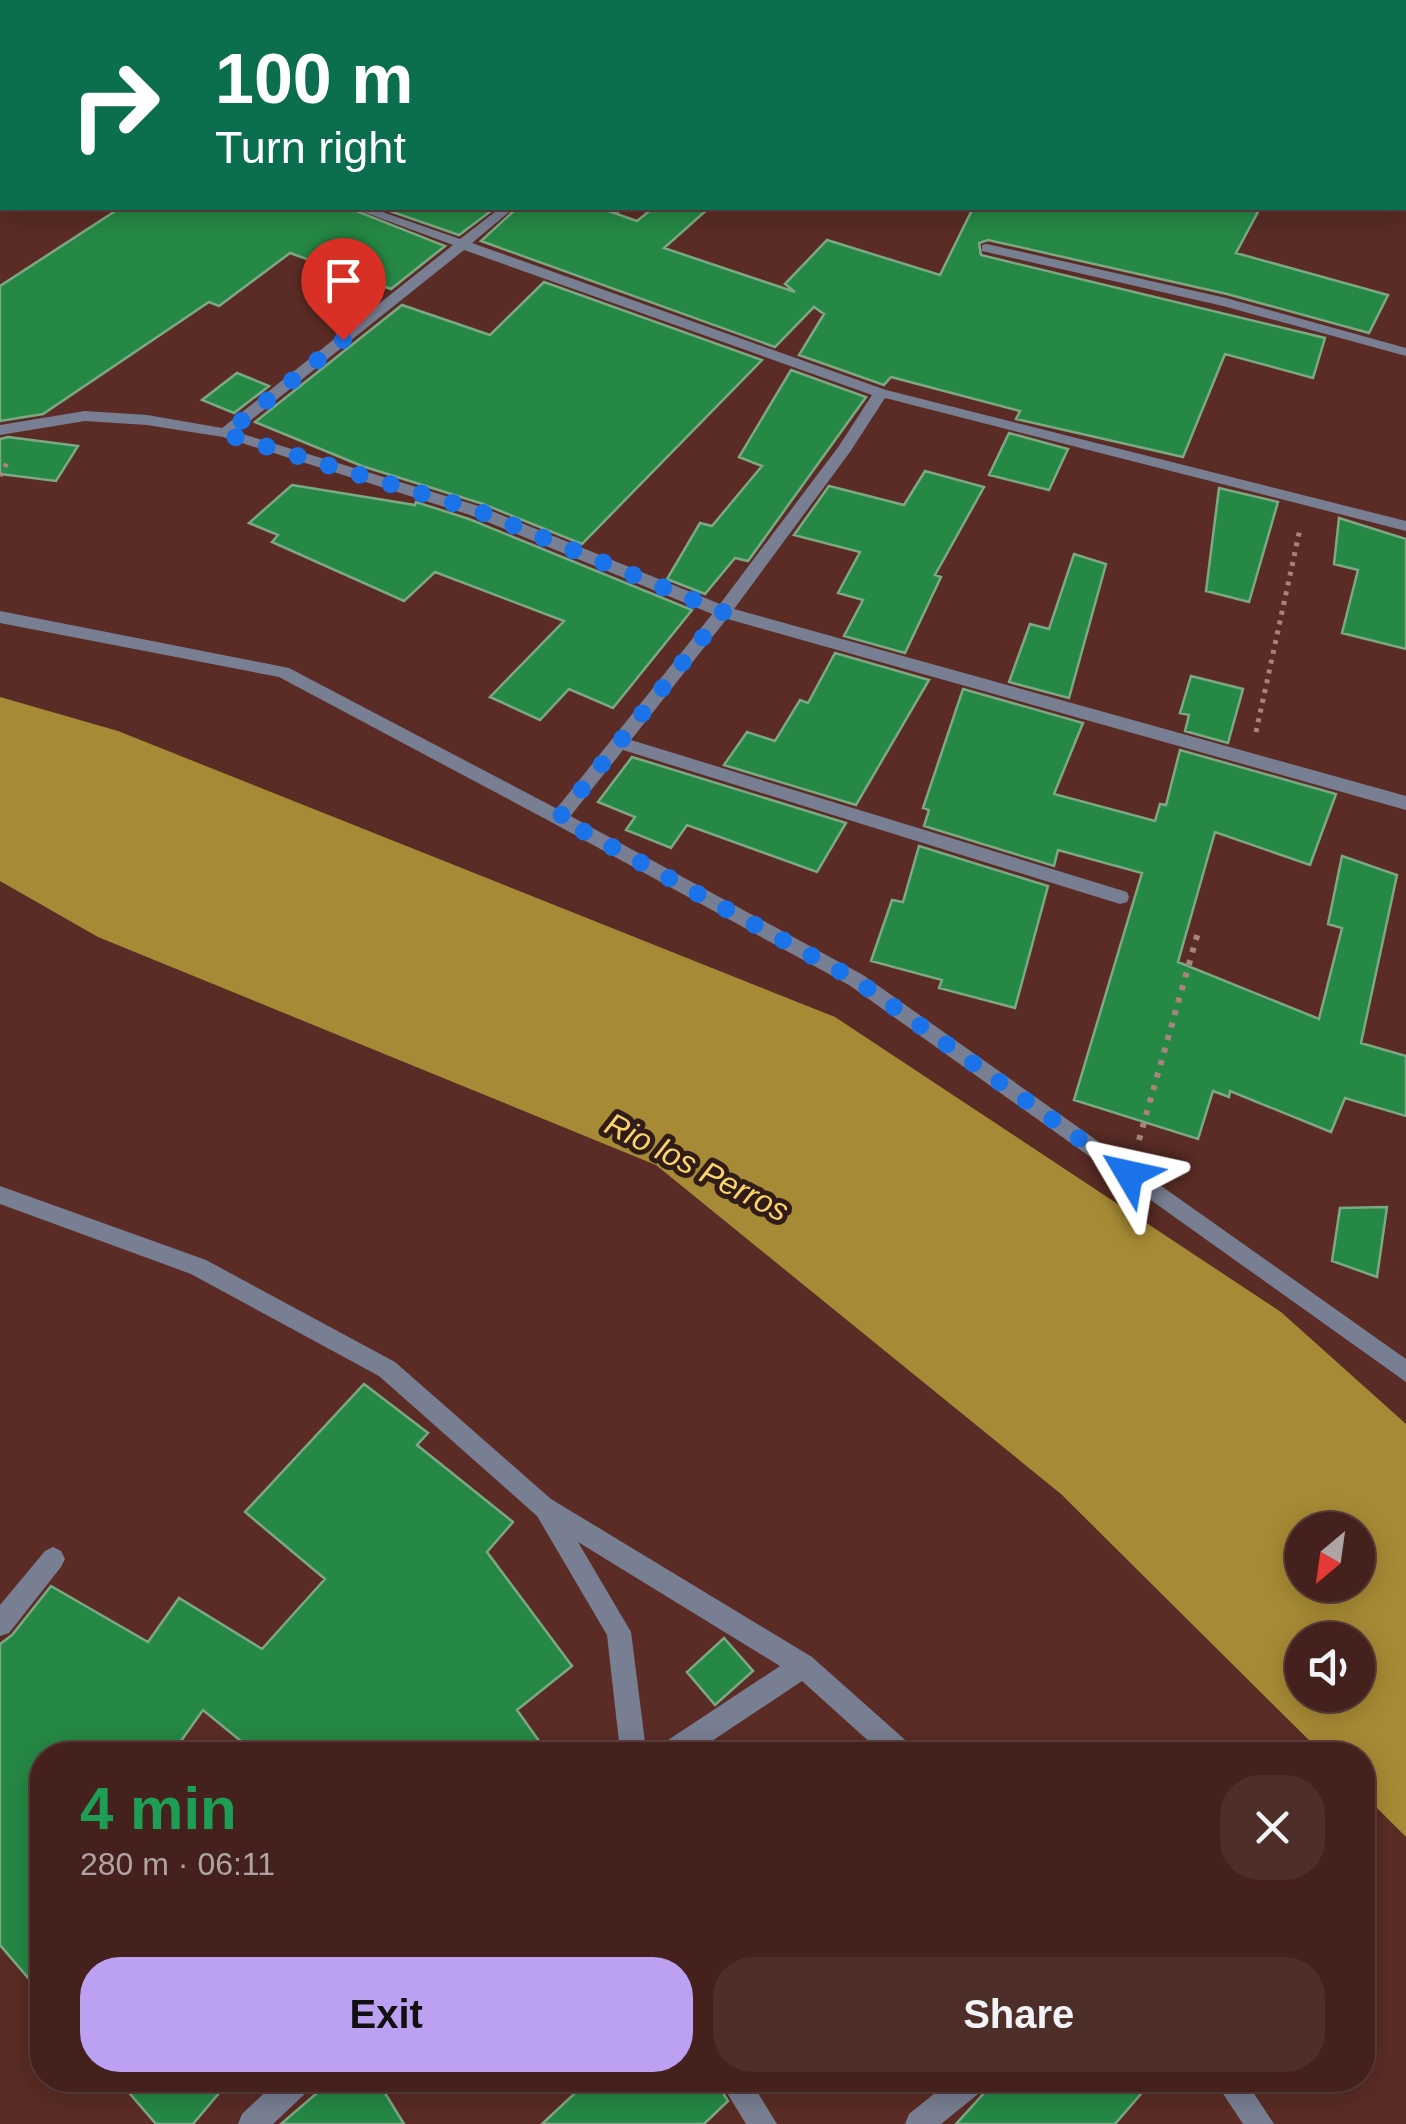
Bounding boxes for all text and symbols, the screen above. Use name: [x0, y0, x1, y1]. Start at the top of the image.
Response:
icon: right: [50, 40, 180, 170]
text: 100 m: [215, 40, 413, 118]
text: Turn right: [215, 122, 406, 173]
pin: [301, 238, 386, 341]
icon: arrive: [316, 253, 371, 308]
water label: Rio los Perros: [599, 1105, 795, 1229]
position arrow: [1077, 1122, 1181, 1226]
north arrow: [1285, 1512, 1375, 1602]
map controls: [1285, 1512, 1375, 1712]
button: sound: [1285, 1622, 1375, 1712]
text: 4 min: [80, 1775, 237, 1842]
button: close: [1220, 1775, 1325, 1880]
text: 280 m · 06:11: [80, 1846, 275, 1882]
button: Exit: [80, 1957, 693, 2072]
button: Share: [713, 1957, 1325, 2072]

